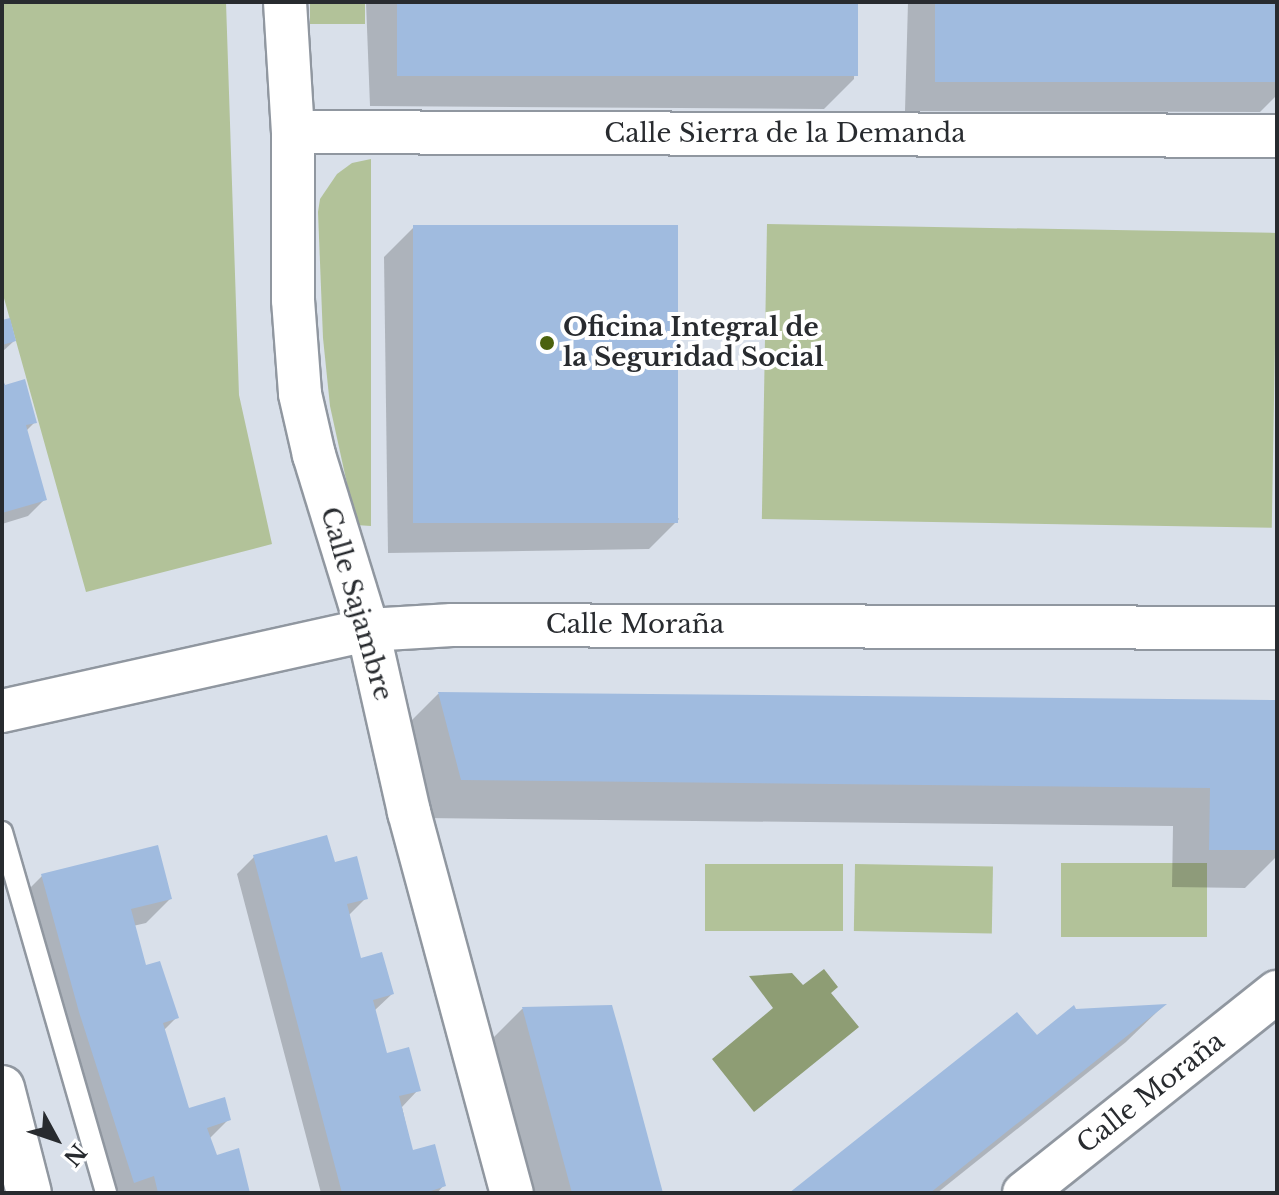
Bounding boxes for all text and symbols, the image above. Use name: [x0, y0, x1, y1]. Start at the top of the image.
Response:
street label: Calle Sierra de la Demanda: [604, 118, 966, 150]
place label: Oficina Integral de la Seguridad Social: [563, 312, 824, 374]
marker: Oficina Integral de la Seguridad Social: [538, 334, 556, 352]
street label: Calle Sajambre: [313, 504, 399, 704]
street label: Calle Moraña: [546, 609, 724, 641]
street label: Calle Moraña: [1071, 1026, 1231, 1160]
north arrow: [16, 1099, 96, 1179]
text: N: [58, 1138, 92, 1171]

